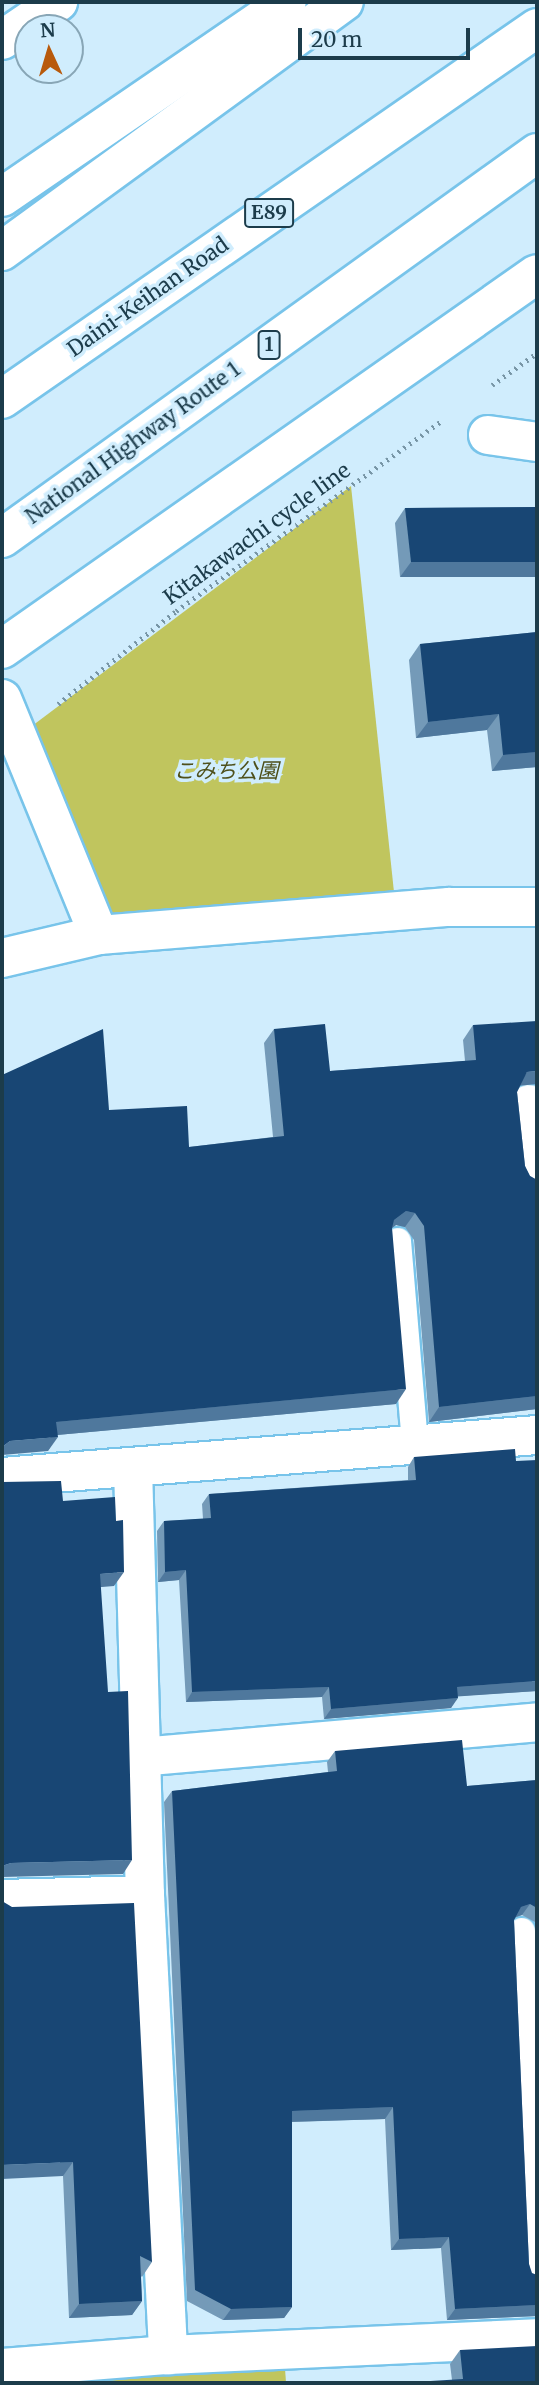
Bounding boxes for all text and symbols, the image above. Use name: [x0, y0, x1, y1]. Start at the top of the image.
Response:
north arrow: [14, 14, 84, 84]
scale bar: [301, 14, 472, 58]
text: N: [39, 18, 56, 43]
text: 20 m: [311, 26, 362, 53]
road number: E89: [243, 197, 295, 228]
street label: Daini-Keihan Road: [63, 232, 233, 362]
road number: 1: [257, 330, 281, 360]
street label: National Highway Route 1: [21, 357, 245, 529]
street label: Kitakawachi cycle line: [159, 458, 355, 610]
park label: こみち公園: [174, 758, 278, 784]

